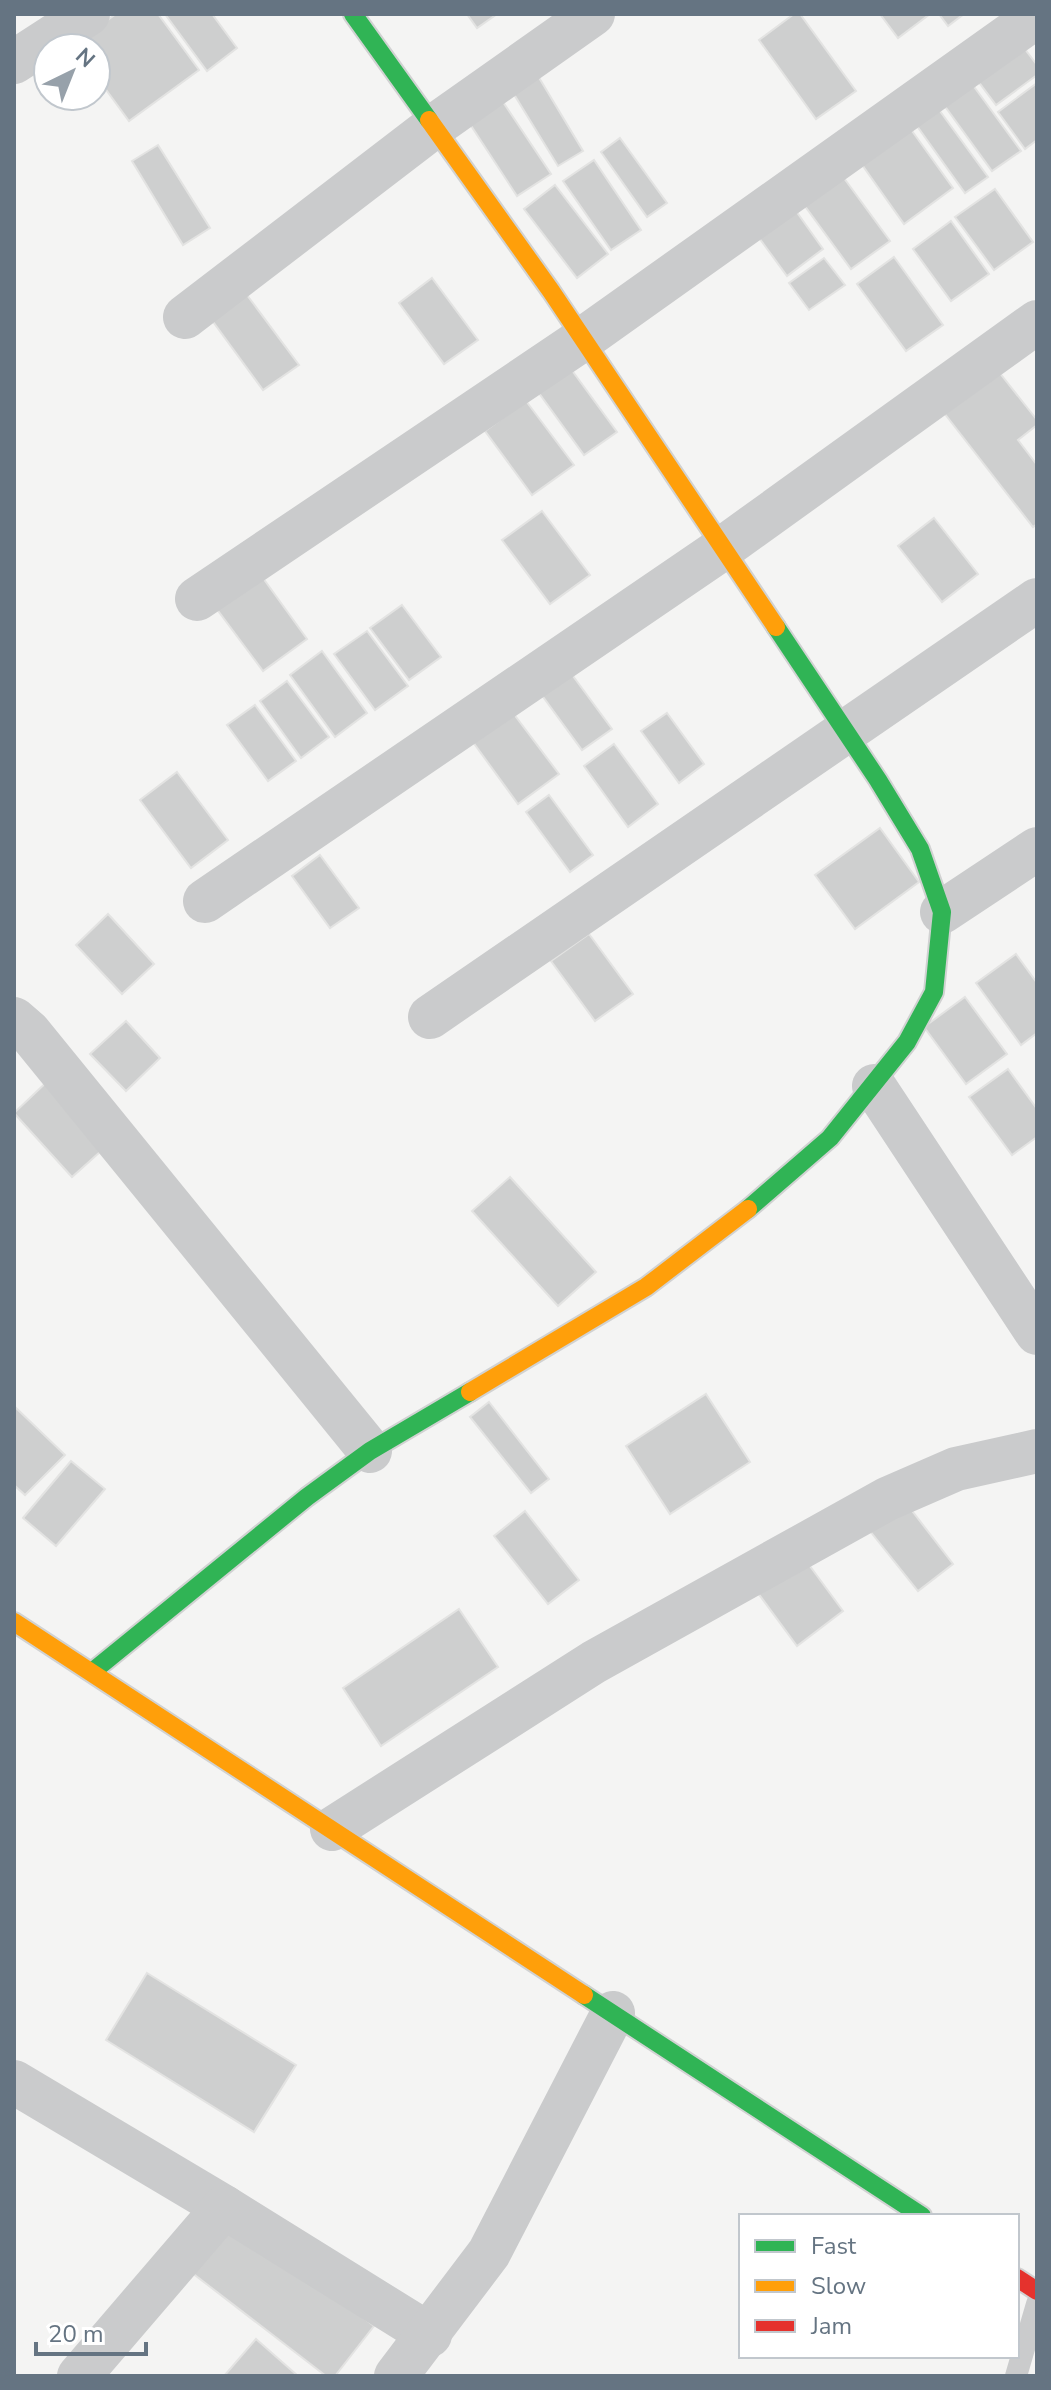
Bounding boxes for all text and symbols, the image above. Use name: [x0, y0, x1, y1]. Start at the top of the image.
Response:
north arrow: [32, 32, 112, 112]
text: N: [69, 42, 101, 75]
legend: [739, 2214, 1019, 2358]
text: Fast: [811, 2230, 857, 2262]
text: Slow: [811, 2270, 866, 2302]
scale bar: [36, 2306, 146, 2356]
text: Jam: [810, 2310, 852, 2342]
text: 20 m: [48, 2318, 104, 2350]

